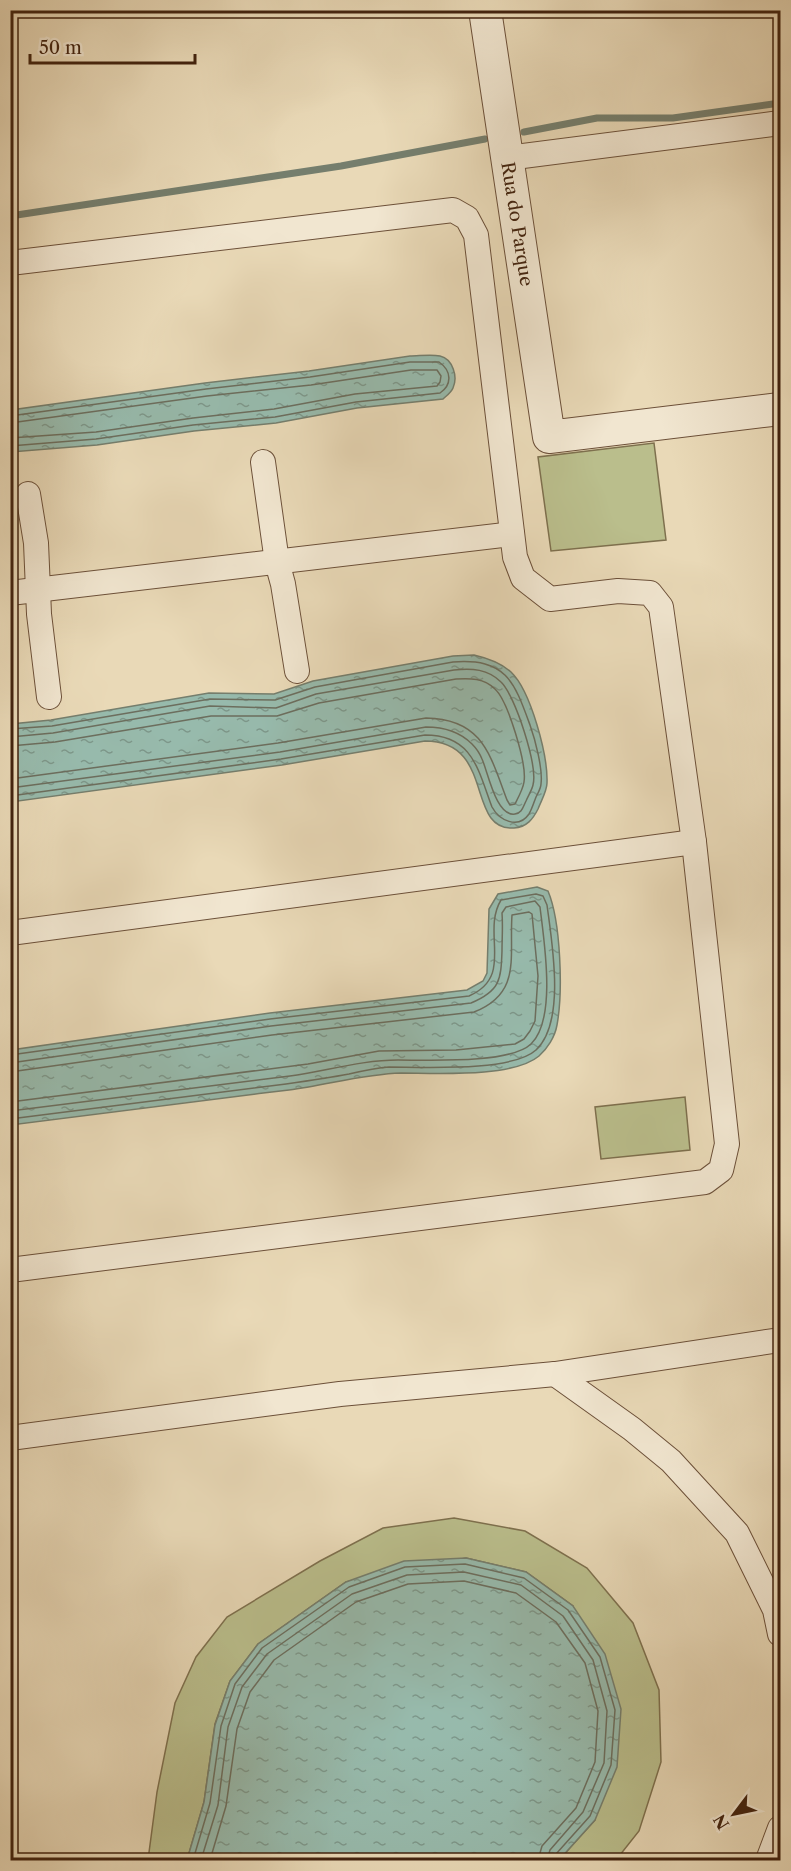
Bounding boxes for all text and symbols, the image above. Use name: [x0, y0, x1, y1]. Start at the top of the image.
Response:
scale bar: [30, 27, 195, 65]
text: 50 m: [39, 37, 82, 59]
street label: Rua do Parque: [496, 160, 538, 288]
north arrow: [704, 1784, 764, 1844]
text: N: [709, 1811, 733, 1833]

